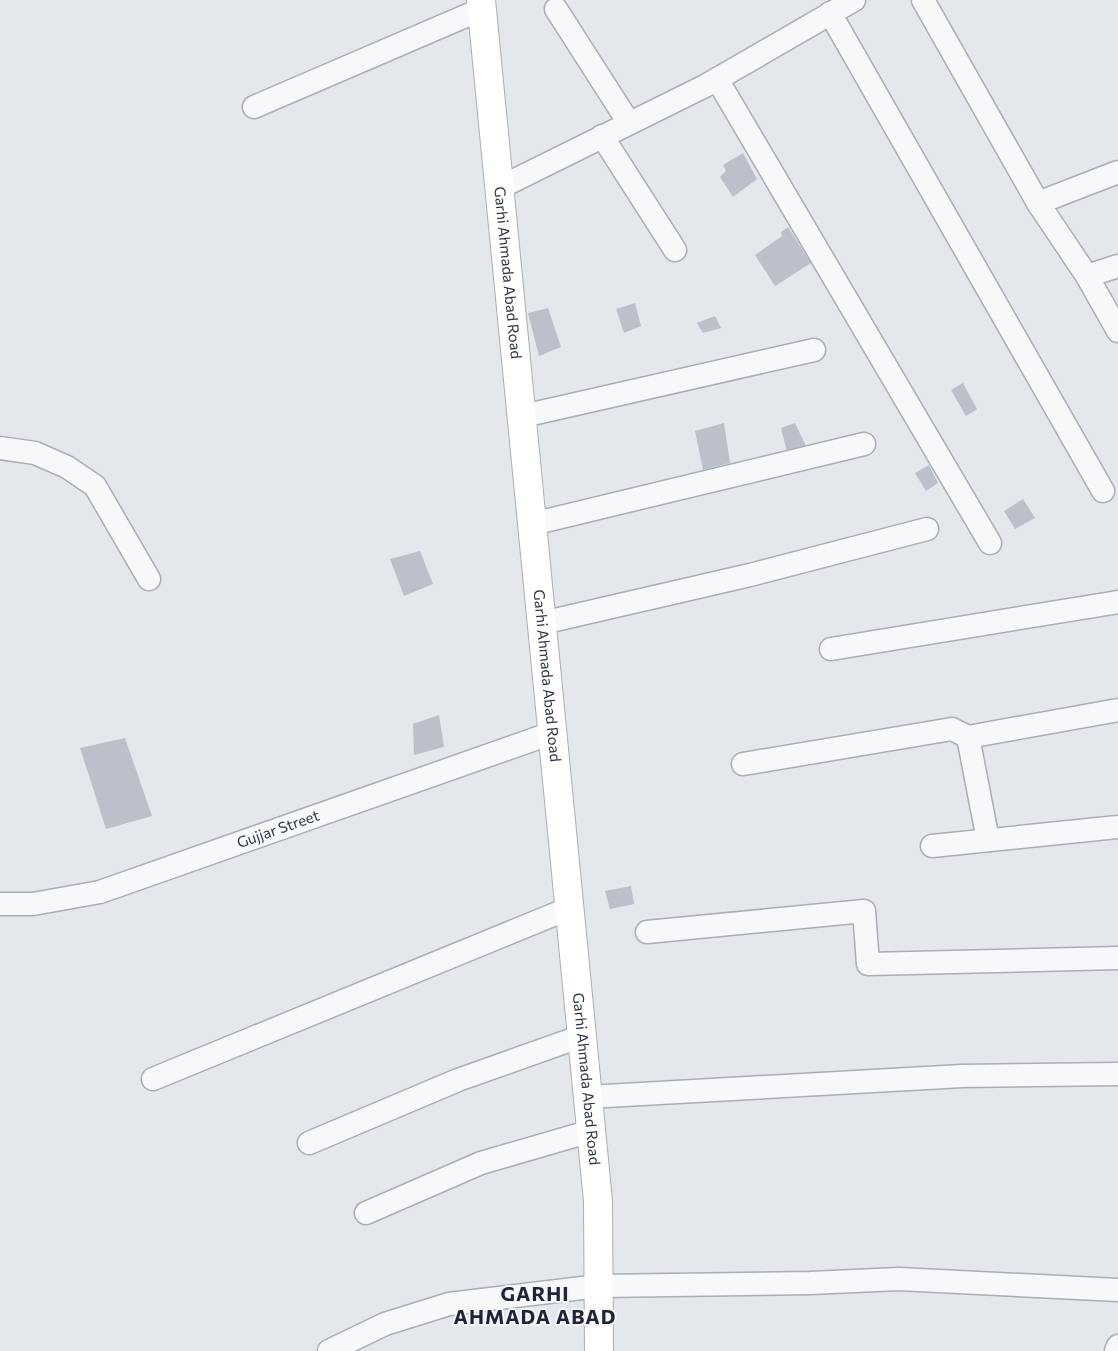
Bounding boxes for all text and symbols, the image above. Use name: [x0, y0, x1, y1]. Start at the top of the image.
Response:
street label: Garhi Ahmada Abad Road: [491, 186, 526, 360]
street label: Garhi Ahmada Abad Road: [530, 589, 565, 763]
street label: Gujjar Street: [234, 806, 322, 851]
street label: Garhi Ahmada Abad Road: [570, 992, 604, 1166]
district label: GARHI AHMADA ABAD: [454, 1281, 616, 1328]

